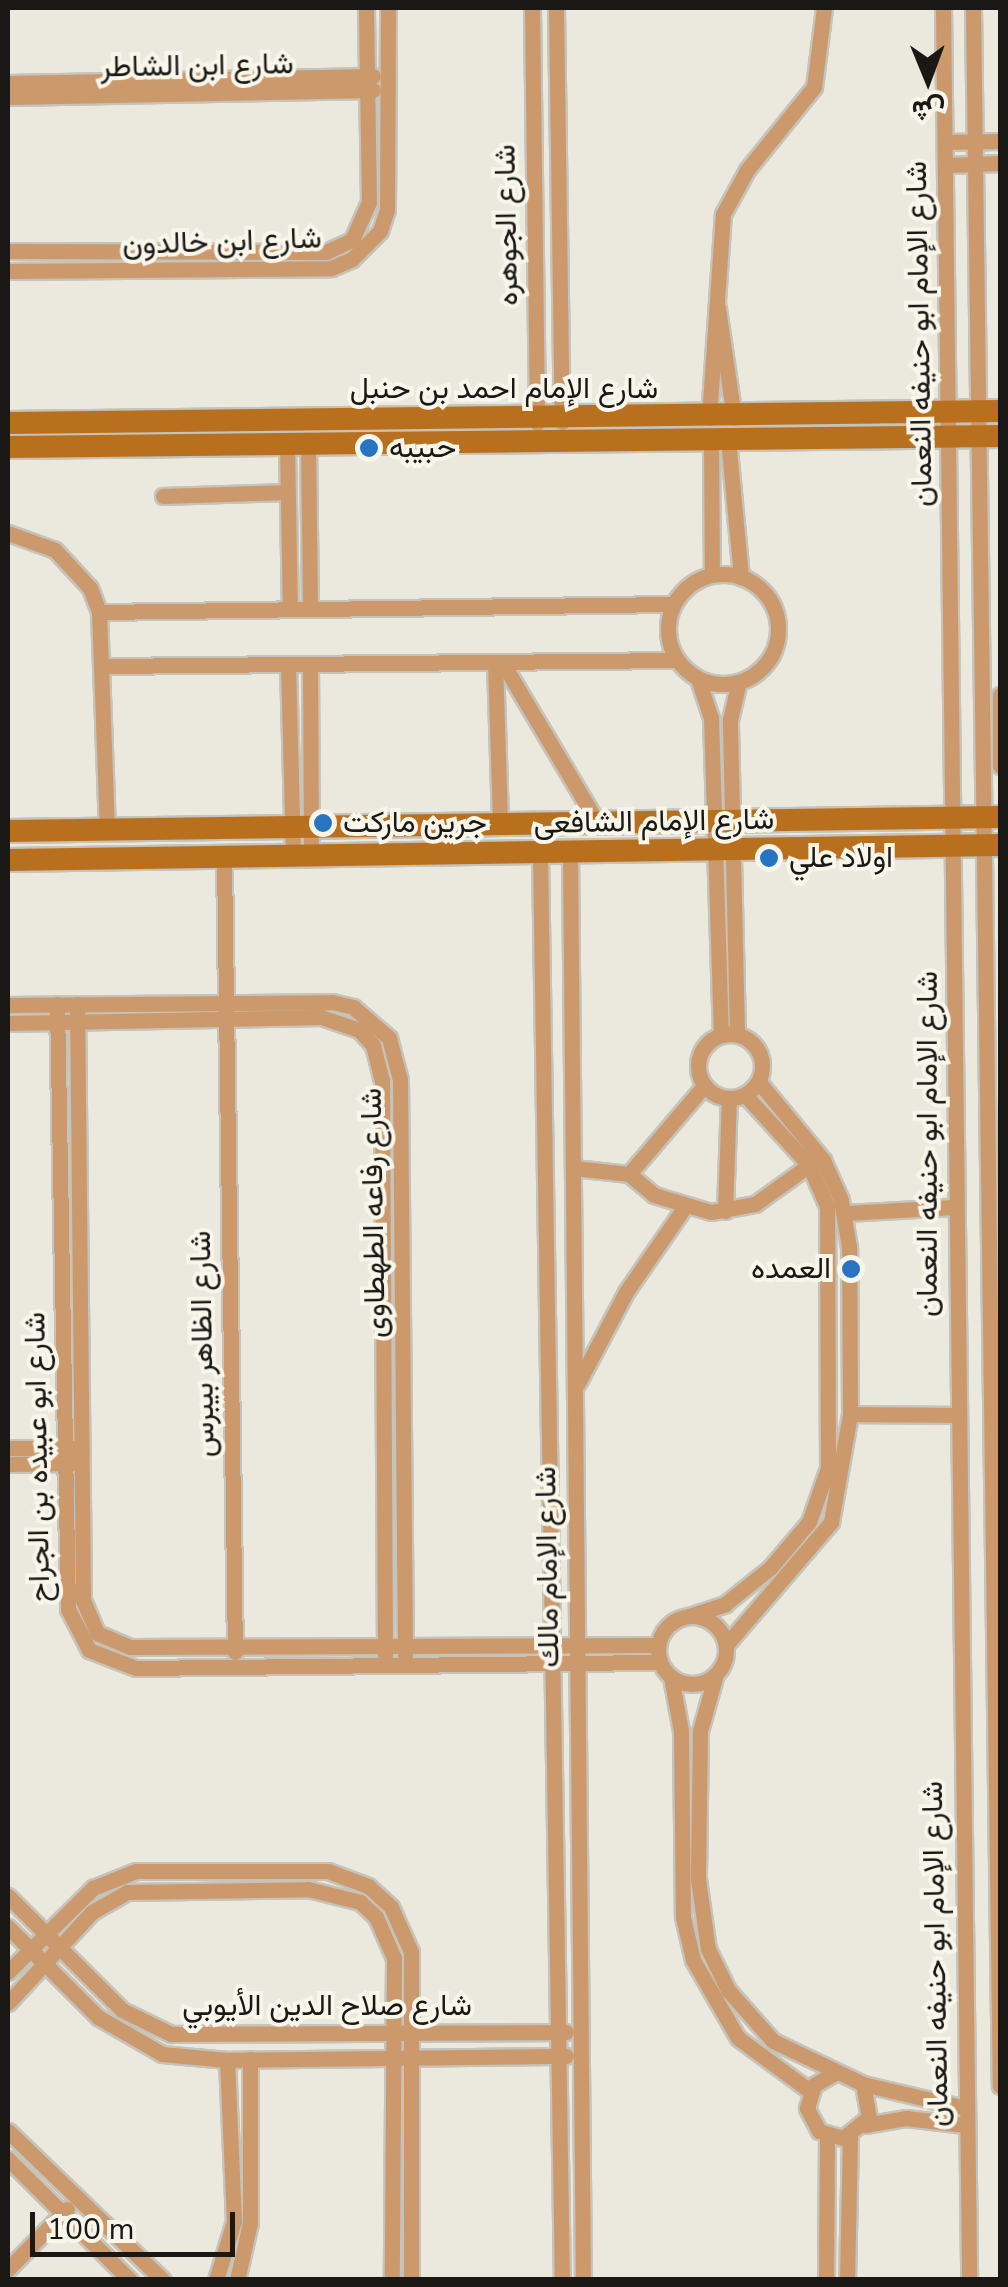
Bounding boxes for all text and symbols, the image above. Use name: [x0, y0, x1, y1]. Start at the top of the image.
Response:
north arrow: [878, 30, 978, 130]
street label: شارع ابن الشاطر: [100, 46, 294, 86]
text: ش: [911, 91, 946, 129]
street label: شارع الجوهره: [488, 144, 526, 306]
street label: شارع الإمام ابو حنيفه النعمان: [899, 161, 941, 507]
street label: شارع ابن خالدون: [122, 221, 322, 263]
street label: شارع الإمام احمد بن حنبل: [350, 371, 658, 407]
place label: حبيبه: [389, 430, 456, 466]
marker: حبيبه: [358, 437, 380, 459]
street label: شارع الإمام الشافعى: [533, 802, 775, 842]
place label: جرين ماركت: [343, 805, 487, 841]
marker: جرين ماركت: [312, 812, 334, 834]
place label: اولاد علي: [789, 840, 893, 876]
marker: اولاد علي: [758, 847, 780, 869]
street label: شارع الإمام ابو حنيفه النعمان: [910, 971, 946, 1317]
street label: شارع رفاعه الطهطاوى: [354, 1088, 394, 1338]
street label: شارع الظاهر بيبرس: [183, 1230, 223, 1458]
place label: العمده: [751, 1251, 831, 1287]
marker: العمده: [840, 1258, 862, 1280]
street label: شارع ابو عبيده بن الجراح: [17, 1312, 59, 1602]
street label: شارع الإمام مالك: [528, 1466, 568, 1668]
street label: شارع الإمام ابو حنيفه النعمان: [915, 1781, 957, 2127]
street label: شارع صلاح الدين الأيوبي: [182, 1988, 472, 2024]
scale bar: [35, 2192, 240, 2254]
text: 100 m: [47, 2209, 134, 2250]

